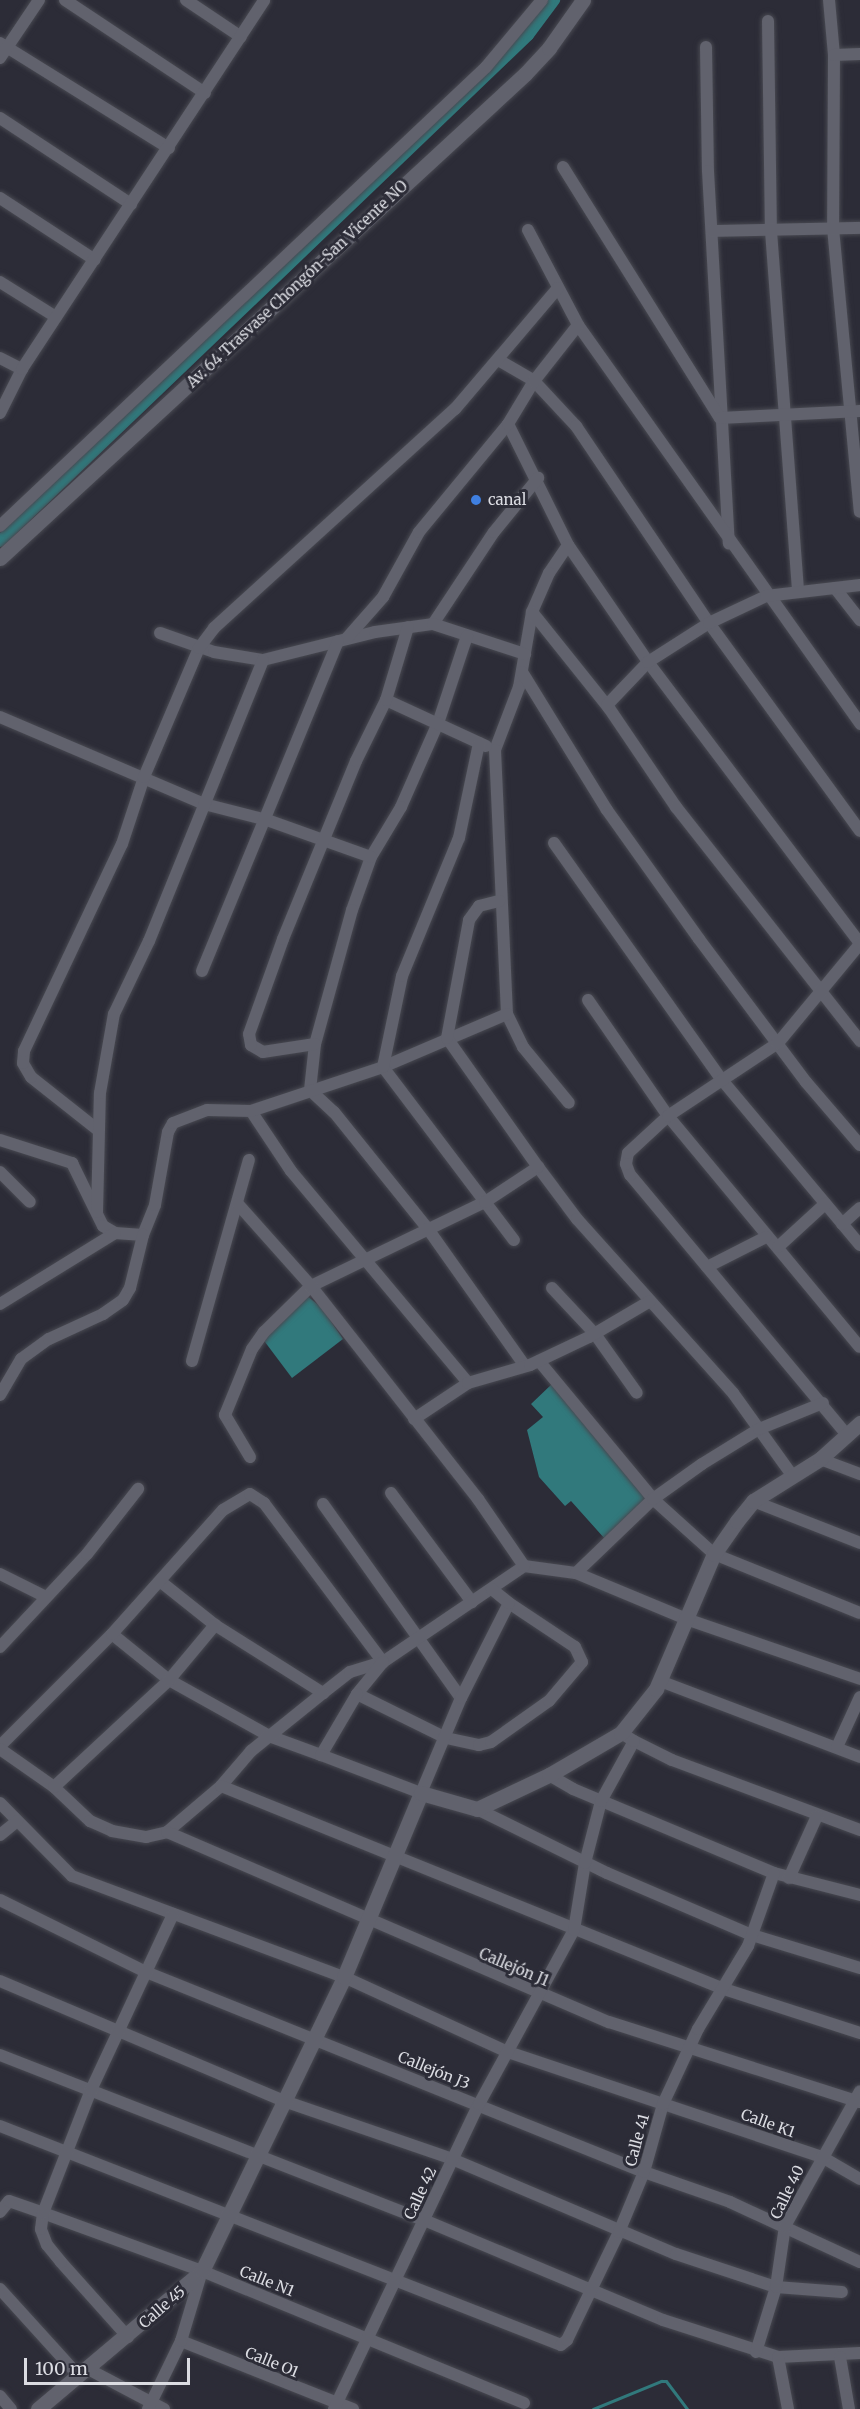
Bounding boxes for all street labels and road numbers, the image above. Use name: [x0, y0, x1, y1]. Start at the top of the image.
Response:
street label: Av. 64 Trasvase Chongón-San Vicente NO: [183, 177, 411, 391]
street label: Callejón J1: [476, 1944, 552, 1990]
street label: Callejón J3: [395, 2047, 473, 2093]
street label: Calle K1: [739, 2105, 797, 2141]
street label: Calle 41: [621, 2112, 653, 2168]
street label: Calle 40: [766, 2162, 808, 2222]
street label: Calle 42: [400, 2164, 440, 2222]
street label: Calle N1: [237, 2262, 297, 2300]
street label: Calle 45: [135, 2282, 189, 2332]
street label: Calle O1: [243, 2343, 301, 2381]

